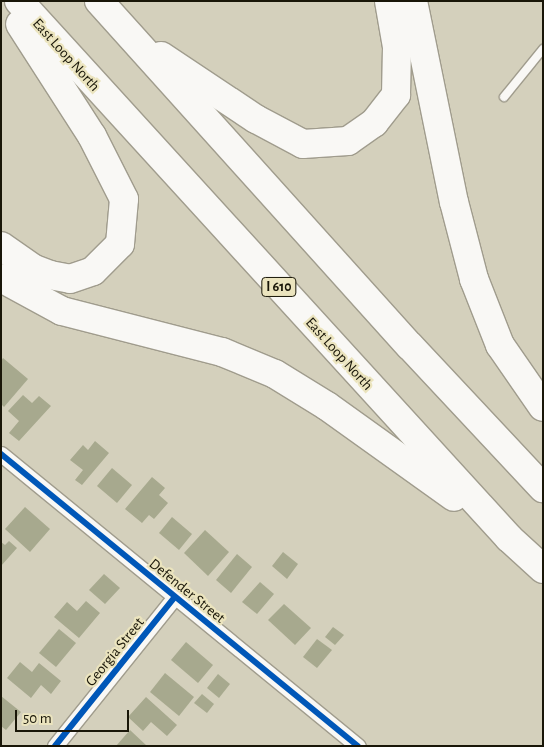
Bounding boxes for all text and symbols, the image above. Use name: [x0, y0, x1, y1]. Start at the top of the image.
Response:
street label: East Loop North: [28, 15, 104, 95]
road number: I 610: [260, 276, 298, 298]
street label: East Loop North: [301, 314, 377, 394]
street label: Defender Street: [145, 555, 229, 627]
street label: Georgia Street: [82, 614, 148, 690]
scale bar: [18, 700, 131, 732]
text: 50 m: [23, 711, 52, 726]

